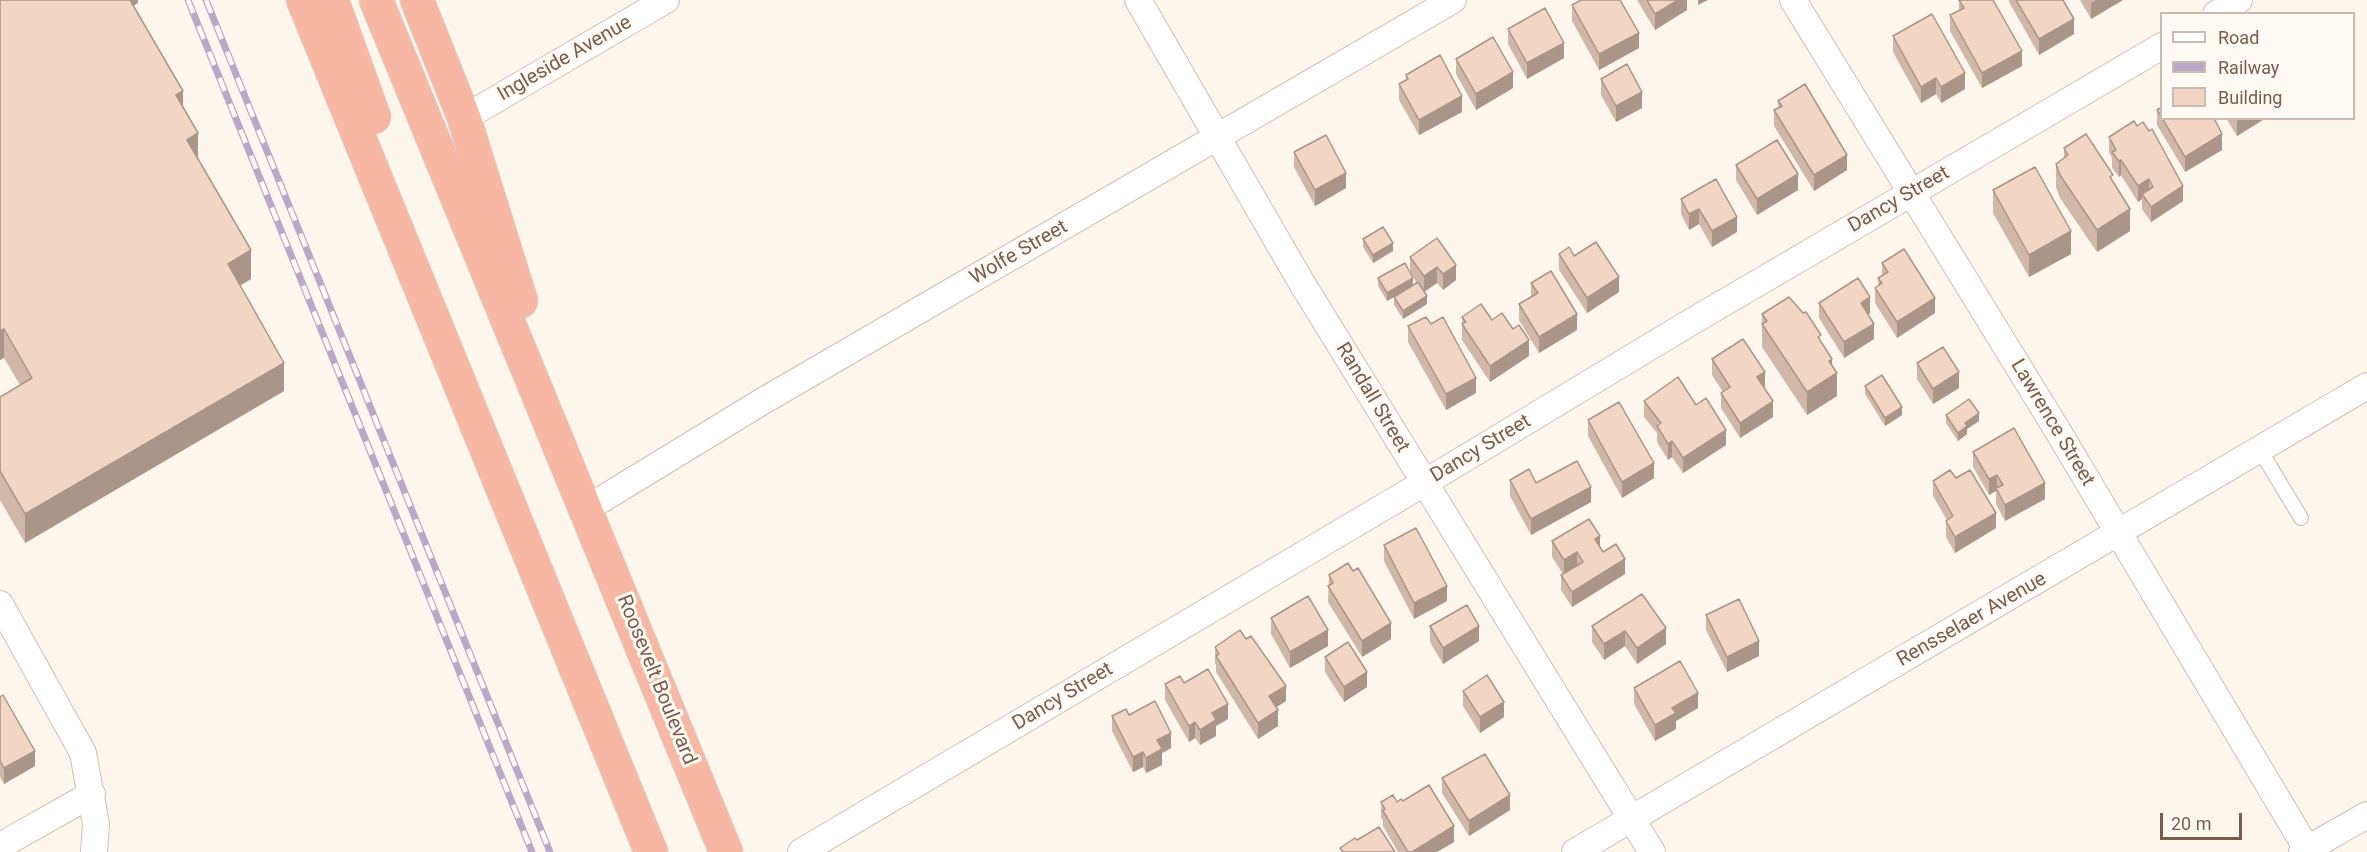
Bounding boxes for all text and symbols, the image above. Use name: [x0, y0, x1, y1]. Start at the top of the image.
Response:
street label: Ingleside Avenue: [494, 11, 636, 107]
legend: [2160, 12, 2355, 120]
text: Road: [2218, 27, 2259, 48]
text: Railway: [2218, 57, 2279, 78]
text: Building: [2218, 87, 2282, 108]
street label: Dancy Street: [1844, 161, 1954, 239]
street label: Wolfe Street: [966, 215, 1072, 291]
street label: Randall Street: [1330, 339, 1414, 457]
street label: Lawrence Street: [2005, 355, 2099, 491]
street label: Dancy Street: [1427, 410, 1535, 488]
street label: Rensselaer Avenue: [1893, 567, 2051, 673]
street label: Roosevelt Boulevard: [611, 592, 701, 768]
street label: Dancy Street: [1009, 658, 1117, 736]
scale bar: [2163, 801, 2246, 839]
text: 20 m: [2171, 813, 2211, 834]

